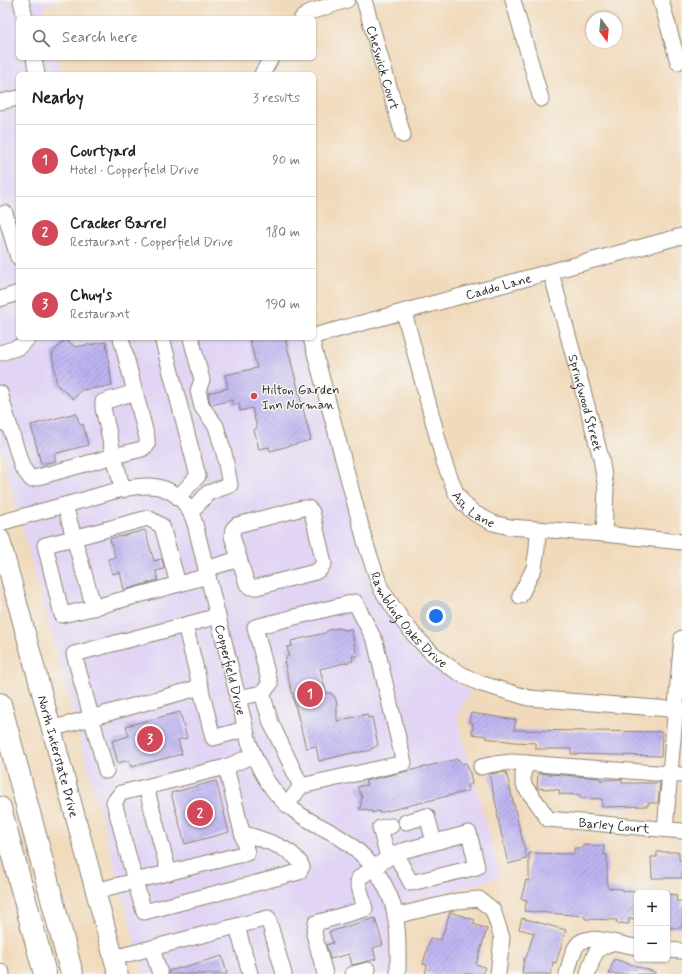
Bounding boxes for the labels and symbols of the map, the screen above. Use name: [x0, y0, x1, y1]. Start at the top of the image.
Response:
north arrow: [586, 12, 622, 48]
street label: Cheswick Court: [362, 24, 402, 112]
street label: Caddo Lane: [464, 270, 534, 304]
street label: Springwood Street: [563, 353, 606, 453]
place label: Hilton Garden Inn Norman: [262, 382, 340, 414]
marker: Hilton Garden Inn Norman: [249, 391, 259, 401]
street label: Ash Lane: [447, 488, 498, 533]
street label: Rambling Oaks Drive: [366, 570, 451, 672]
your location: [426, 606, 446, 626]
street label: Copperfield Drive: [210, 623, 249, 717]
pin: 1: [297, 679, 323, 709]
street label: North Interstate Drive: [33, 694, 82, 819]
pin: 3: [137, 724, 163, 754]
pin: 2: [187, 798, 213, 828]
street label: Barley Court: [578, 815, 651, 838]

